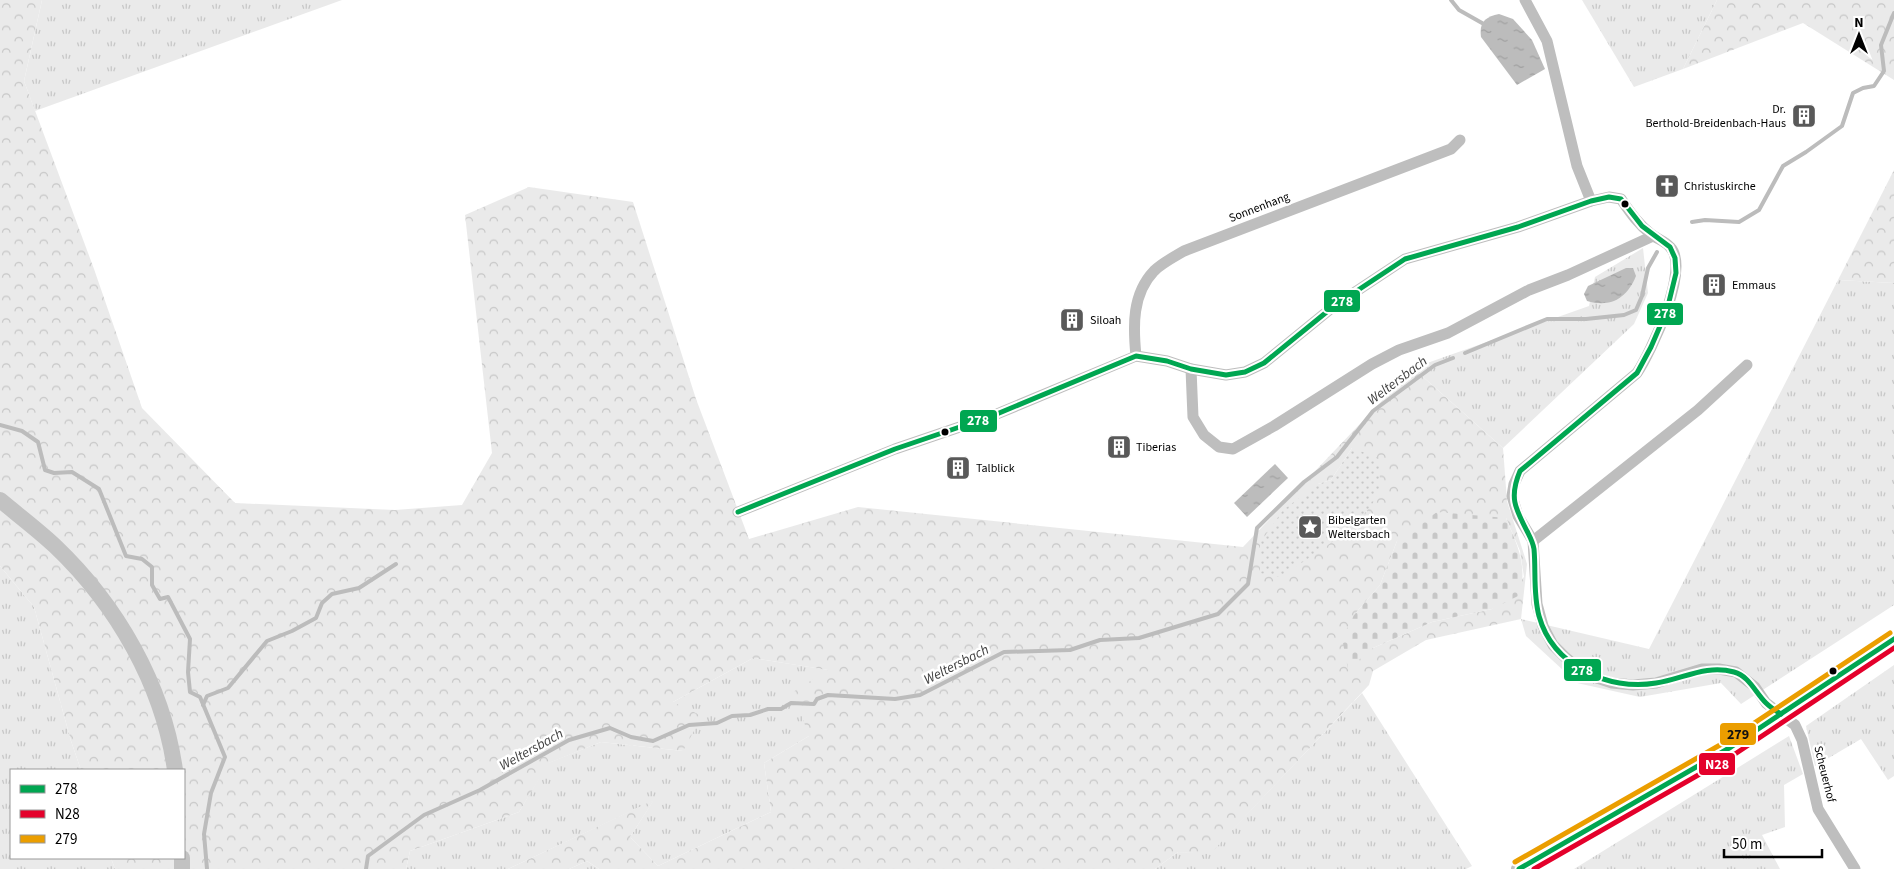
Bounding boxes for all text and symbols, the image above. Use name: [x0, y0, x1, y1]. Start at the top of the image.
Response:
north arrow: [1834, 10, 1884, 60]
text: N: [1854, 13, 1864, 33]
place label: Dr. Berthold-Breidenbach-Haus: [1645, 101, 1786, 132]
building icon: Dr. Berthold-Breidenbach-Haus: [1791, 103, 1817, 129]
church icon: Christuskirche: [1654, 173, 1680, 199]
place label: Christuskirche: [1684, 178, 1756, 195]
street label: Sonnenhang: [1226, 188, 1292, 227]
unlabelled marker: [1620, 199, 1630, 209]
building icon: Emmaus: [1701, 272, 1727, 298]
place label: Emmaus: [1732, 277, 1776, 294]
line badge: 278: [1323, 289, 1361, 313]
text: 278: [1331, 292, 1353, 312]
line badge: 278: [1646, 302, 1684, 326]
text: 278: [1654, 304, 1676, 324]
building icon: Siloah: [1059, 307, 1085, 333]
place label: Siloah: [1090, 312, 1121, 329]
water label: Weltersbach: [1363, 352, 1432, 410]
line badge: 278: [959, 409, 998, 433]
text: 278: [967, 411, 989, 431]
unlabelled marker: [940, 427, 950, 437]
building icon: Tiberias: [1106, 434, 1132, 460]
place label: Tiberias: [1136, 439, 1176, 456]
building icon: Talblick: [945, 455, 971, 481]
place label: Talblick: [976, 460, 1015, 477]
place label: Bibelgarten Weltersbach: [1328, 512, 1390, 543]
place icon: Bibelgarten Weltersbach: [1297, 514, 1323, 540]
water label: Weltersbach: [920, 640, 992, 690]
line badge: 278: [1563, 658, 1602, 682]
text: 278: [1571, 661, 1593, 681]
unlabelled marker: [1828, 666, 1838, 676]
line badge: 279: [1719, 722, 1757, 746]
water label: Weltersbach: [496, 724, 567, 776]
text: 279: [1727, 725, 1749, 745]
street label: Scheuerhof: [1809, 744, 1840, 805]
line badge: N28: [1698, 752, 1736, 776]
text: N28: [1705, 755, 1729, 775]
legend: [10, 769, 185, 859]
text: 278: [55, 779, 77, 800]
text: N28: [55, 804, 80, 825]
scale bar: [1724, 826, 1822, 858]
text: 279: [55, 829, 77, 850]
text: 50 m: [1732, 834, 1762, 855]

